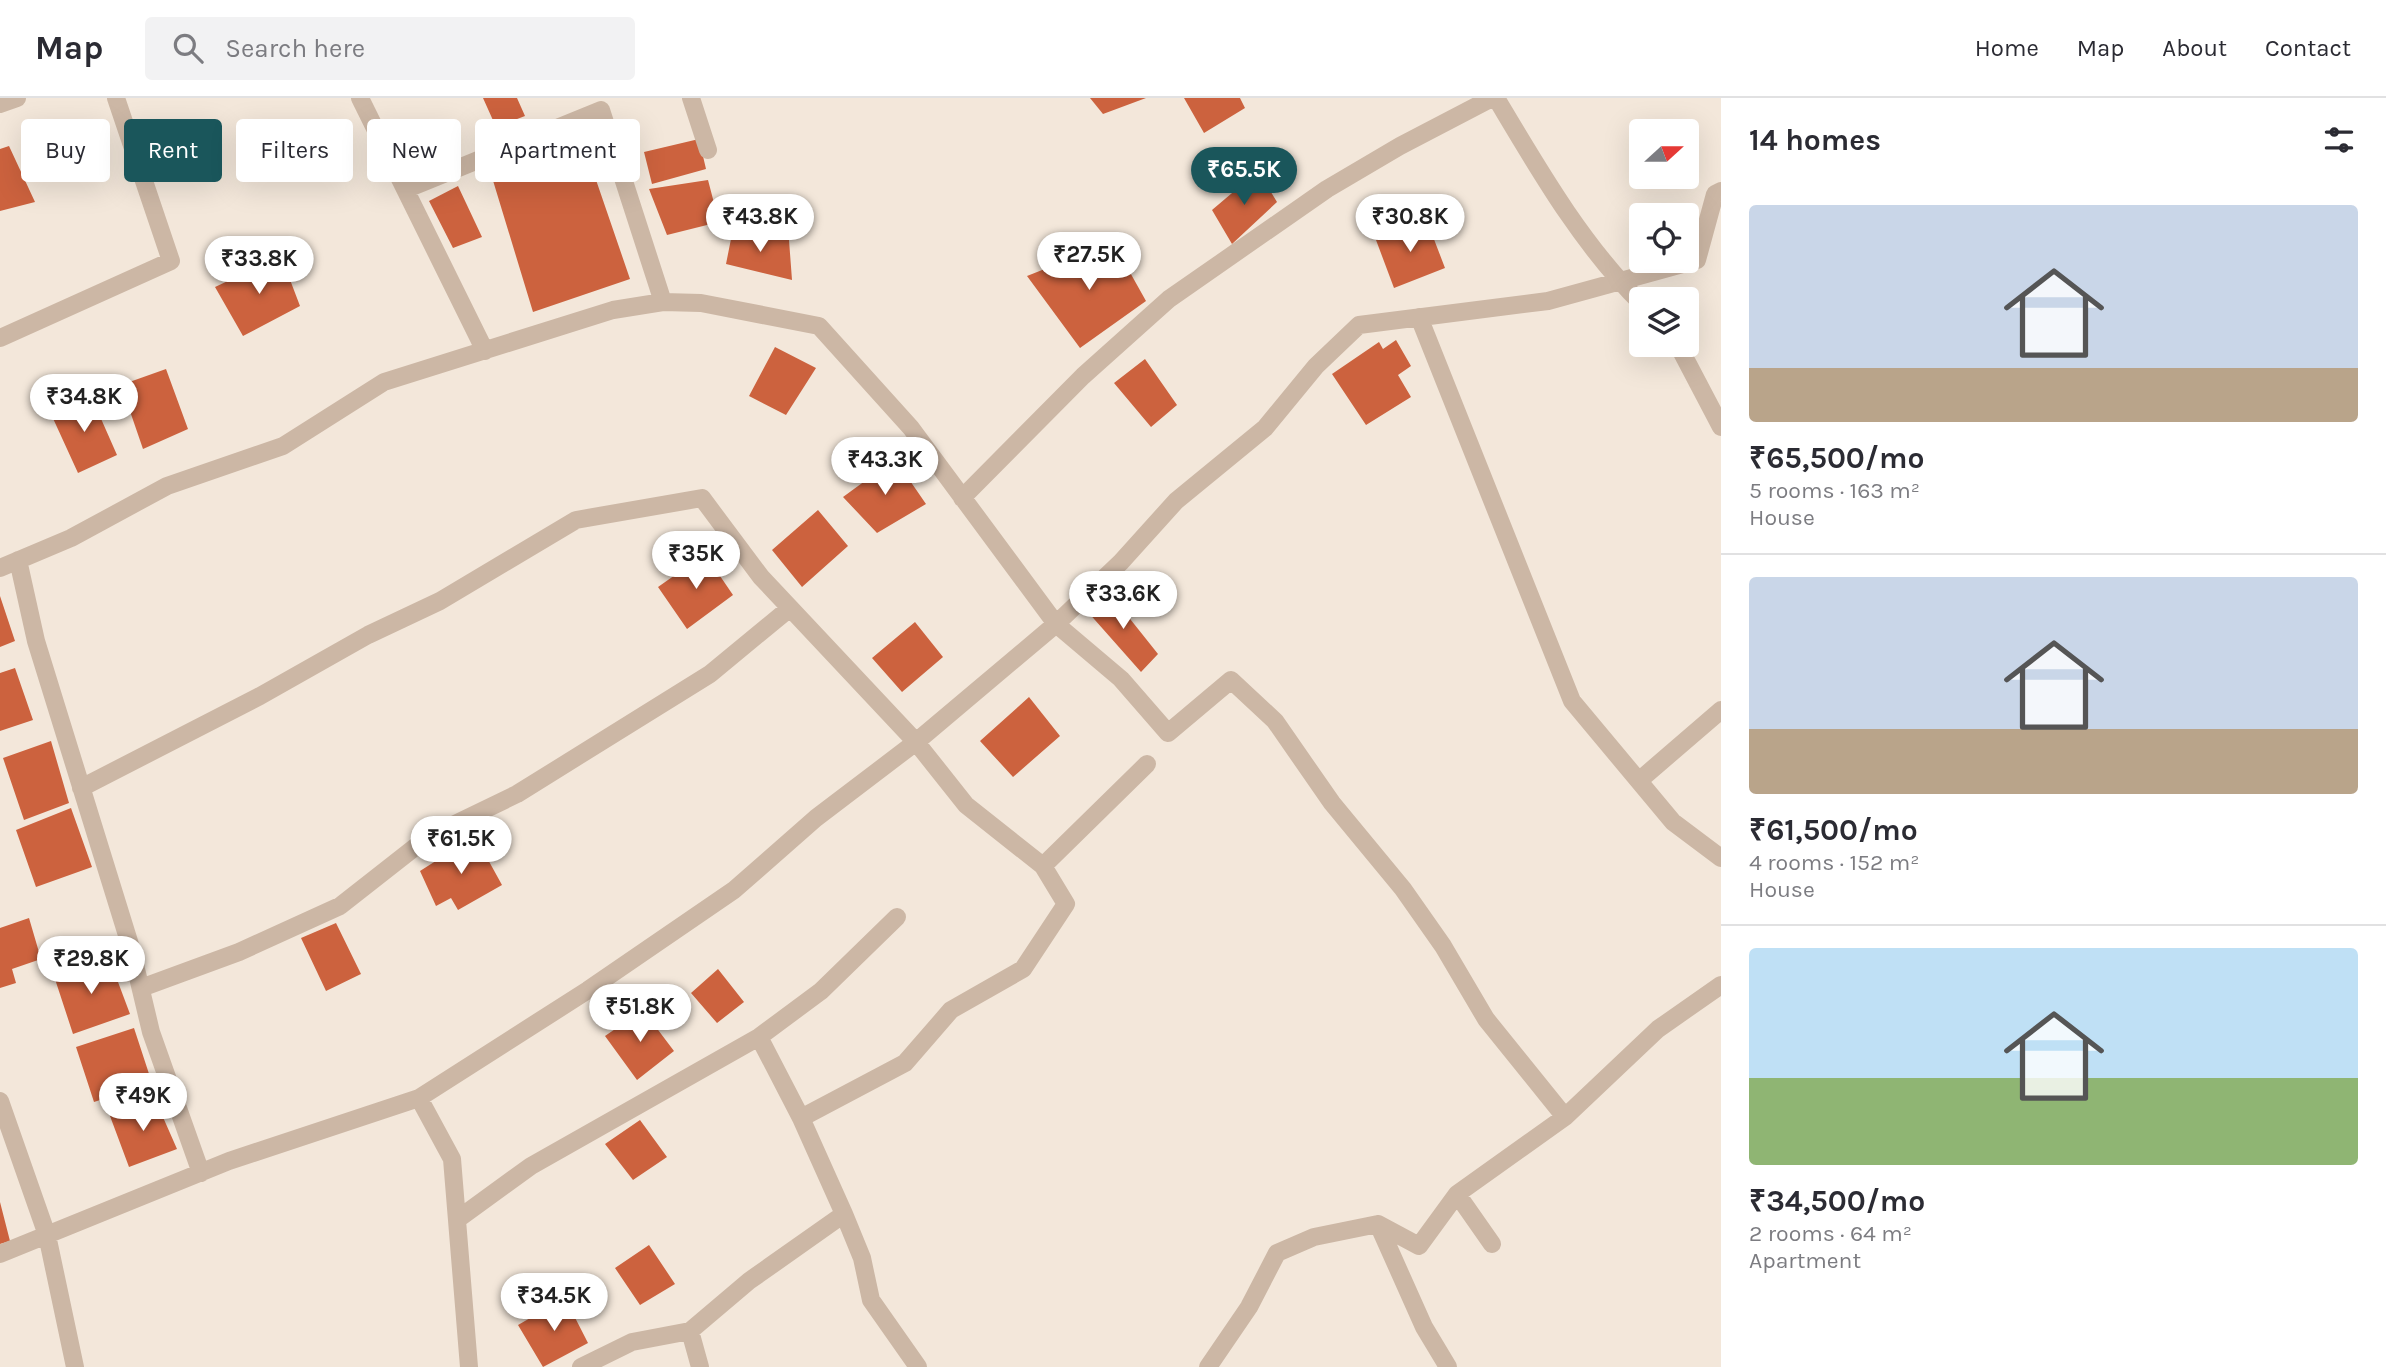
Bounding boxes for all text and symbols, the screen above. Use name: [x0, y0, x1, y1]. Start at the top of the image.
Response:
search box: [145, 17, 635, 80]
text: Map: [35, 29, 103, 67]
icon: search: [169, 29, 207, 67]
text: Search here: [225, 33, 365, 64]
text: Home: [1975, 34, 2039, 62]
text: Map: [2077, 34, 2124, 62]
text: About: [2162, 34, 2227, 62]
text: Contact: [2265, 34, 2351, 62]
chip: Buy: [21, 119, 110, 182]
chip: Rent: [124, 119, 222, 182]
chip: Filters: [236, 119, 353, 182]
chip: New: [367, 119, 461, 182]
chip: Apartment: [475, 119, 640, 182]
north arrow: [1629, 119, 1699, 189]
map controls: [1629, 119, 1699, 357]
icon: filters: [2320, 121, 2358, 159]
text: 14 homes: [1749, 122, 1881, 158]
pin: ₹65.5K: [1187, 148, 1301, 207]
text: ₹65.5K: [1207, 156, 1281, 183]
pin: ₹43.8K: [703, 194, 817, 254]
pin: ₹30.8K: [1353, 194, 1467, 254]
text: ₹43.8K: [722, 203, 798, 230]
text: ₹30.8K: [1372, 203, 1448, 230]
button: locate: [1629, 203, 1699, 273]
pin: ₹27.5K: [1032, 232, 1146, 292]
pin: ₹33.8K: [202, 236, 316, 296]
text: ₹27.5K: [1053, 241, 1125, 268]
text: ₹33.8K: [221, 245, 297, 272]
icon: home: [1991, 250, 2117, 376]
button: layers: [1629, 287, 1699, 357]
pin: ₹34.8K: [27, 374, 141, 434]
text: ₹34.8K: [46, 383, 122, 410]
pin: ₹43.3K: [828, 438, 942, 497]
text: ₹65,500/mo: [1749, 440, 1924, 476]
text: ₹43.3K: [847, 446, 923, 473]
text: 5 rooms · 163 m²: [1749, 477, 1920, 504]
text: House: [1749, 504, 1815, 531]
pin: ₹35K: [655, 532, 737, 591]
text: ₹35K: [668, 540, 724, 567]
pin: ₹33.6K: [1066, 572, 1180, 631]
text: ₹33.6K: [1085, 580, 1161, 607]
icon: home: [1991, 622, 2117, 748]
text: ₹61,500/mo: [1749, 812, 1918, 848]
pin: ₹61.5K: [404, 816, 518, 876]
text: ₹61.5K: [427, 825, 495, 852]
text: 4 rooms · 152 m²: [1749, 849, 1920, 876]
text: House: [1749, 876, 1815, 903]
pin: ₹29.8K: [34, 936, 148, 996]
text: ₹29.8K: [53, 945, 129, 972]
pin: ₹51.8K: [583, 984, 697, 1044]
text: ₹51.8K: [605, 993, 675, 1020]
icon: home: [1991, 993, 2117, 1119]
pin: ₹49K: [102, 1074, 184, 1133]
text: ₹49K: [115, 1082, 171, 1109]
text: ₹34,500/mo: [1749, 1183, 1925, 1219]
text: 2 rooms · 64 m²: [1749, 1220, 1912, 1247]
text: Apartment: [1749, 1247, 1861, 1274]
pin: ₹34.5K: [497, 1274, 611, 1333]
text: ₹34.5K: [517, 1282, 591, 1309]

